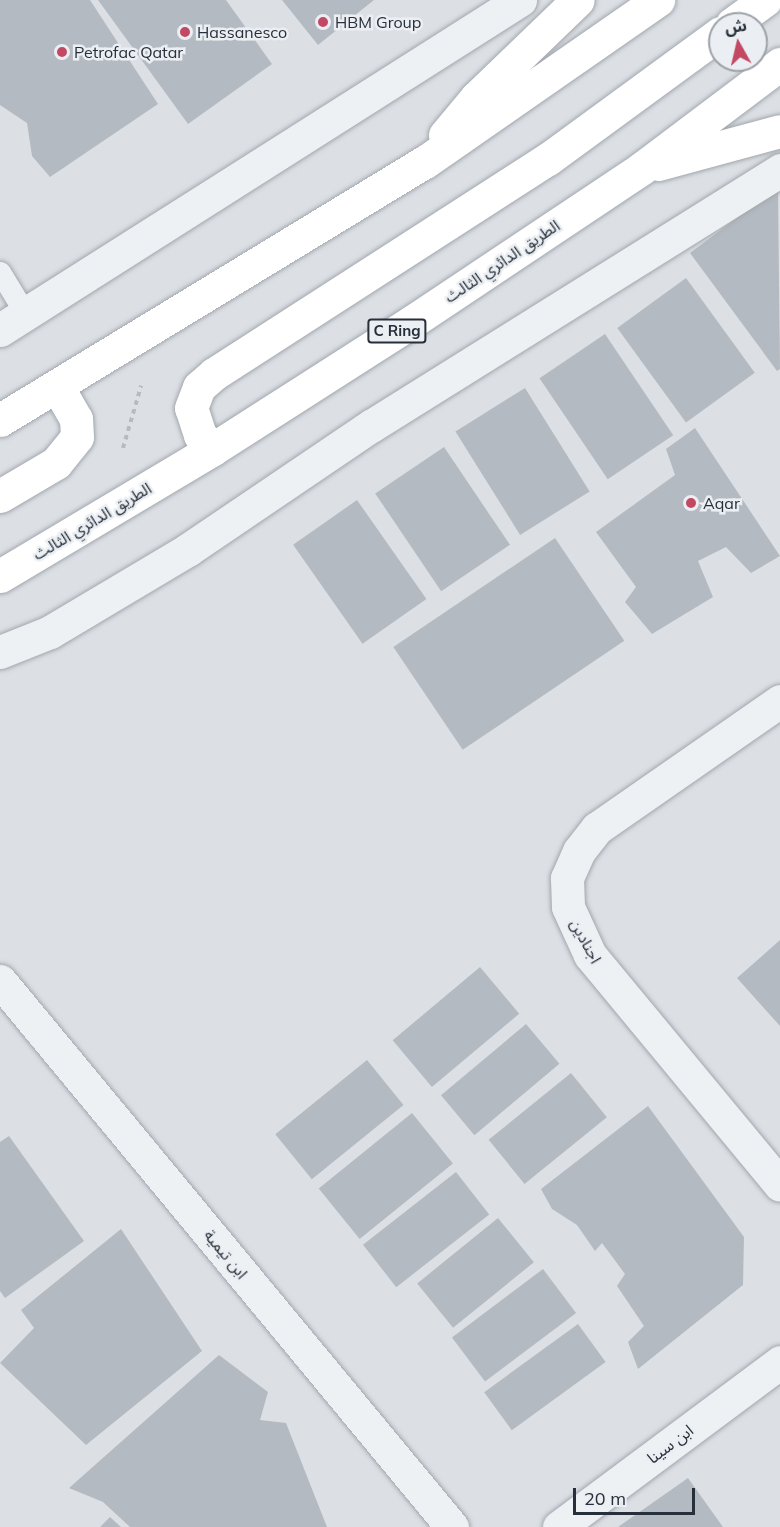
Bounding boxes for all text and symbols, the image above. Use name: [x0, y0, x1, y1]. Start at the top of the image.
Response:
place label: HBM Group: [335, 12, 421, 32]
north arrow: [708, 12, 768, 72]
marker: HBM Group: [316, 15, 330, 29]
text: ش: [724, 15, 748, 38]
place label: Hassanesco: [197, 22, 287, 42]
marker: Hassanesco: [178, 25, 192, 39]
place label: Petrofac Qatar: [74, 42, 183, 62]
marker: Petrofac Qatar: [55, 45, 69, 59]
street label: الطريق الدائري الثالث: [441, 215, 563, 307]
road number: C Ring: [367, 319, 427, 343]
street label: الطريق الدائري الثالث: [29, 478, 155, 564]
place label: Aqar: [703, 493, 740, 513]
marker: Aqar: [684, 496, 698, 510]
street label: اجنادين: [566, 916, 606, 966]
street label: ابن تيمية: [200, 1226, 252, 1282]
street label: ابن سينا: [643, 1420, 697, 1468]
scale bar: [576, 1476, 698, 1514]
text: 20 m: [584, 1487, 626, 1510]

